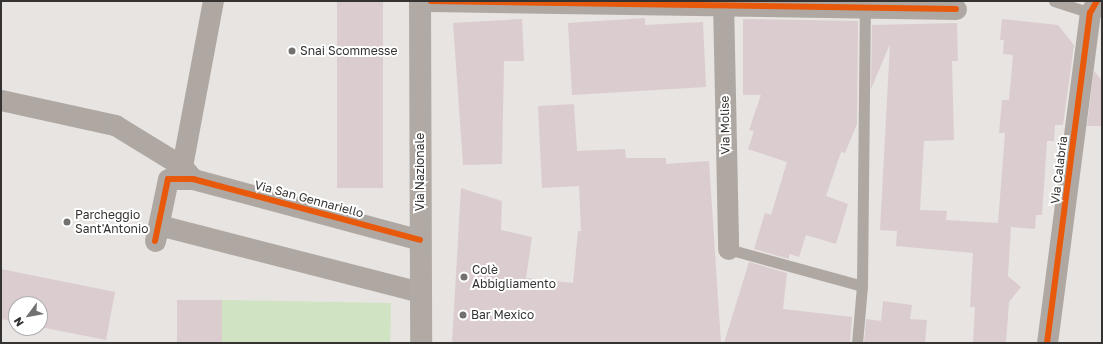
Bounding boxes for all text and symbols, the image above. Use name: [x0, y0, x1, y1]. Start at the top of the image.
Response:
place label: Snai Scommesse: [300, 44, 397, 58]
marker: Snai Scommesse: [287, 46, 297, 56]
street label: Via Molise: [717, 95, 733, 155]
street label: Via Nazionale: [413, 133, 427, 211]
street label: Via Calabria: [1048, 135, 1070, 205]
street label: Via San Gennariello: [253, 177, 365, 221]
place label: Parcheggio Sant'Antonio: [75, 208, 148, 236]
marker: Parcheggio Sant'Antonio: [62, 217, 72, 227]
place label: Colè Abbigliamento: [472, 263, 556, 291]
marker: Colè Abbigliamento: [459, 272, 469, 282]
north arrow: [8, 296, 48, 336]
place label: Bar Mexico: [471, 308, 534, 322]
marker: Bar Mexico: [458, 310, 468, 320]
text: N: [11, 315, 26, 329]

